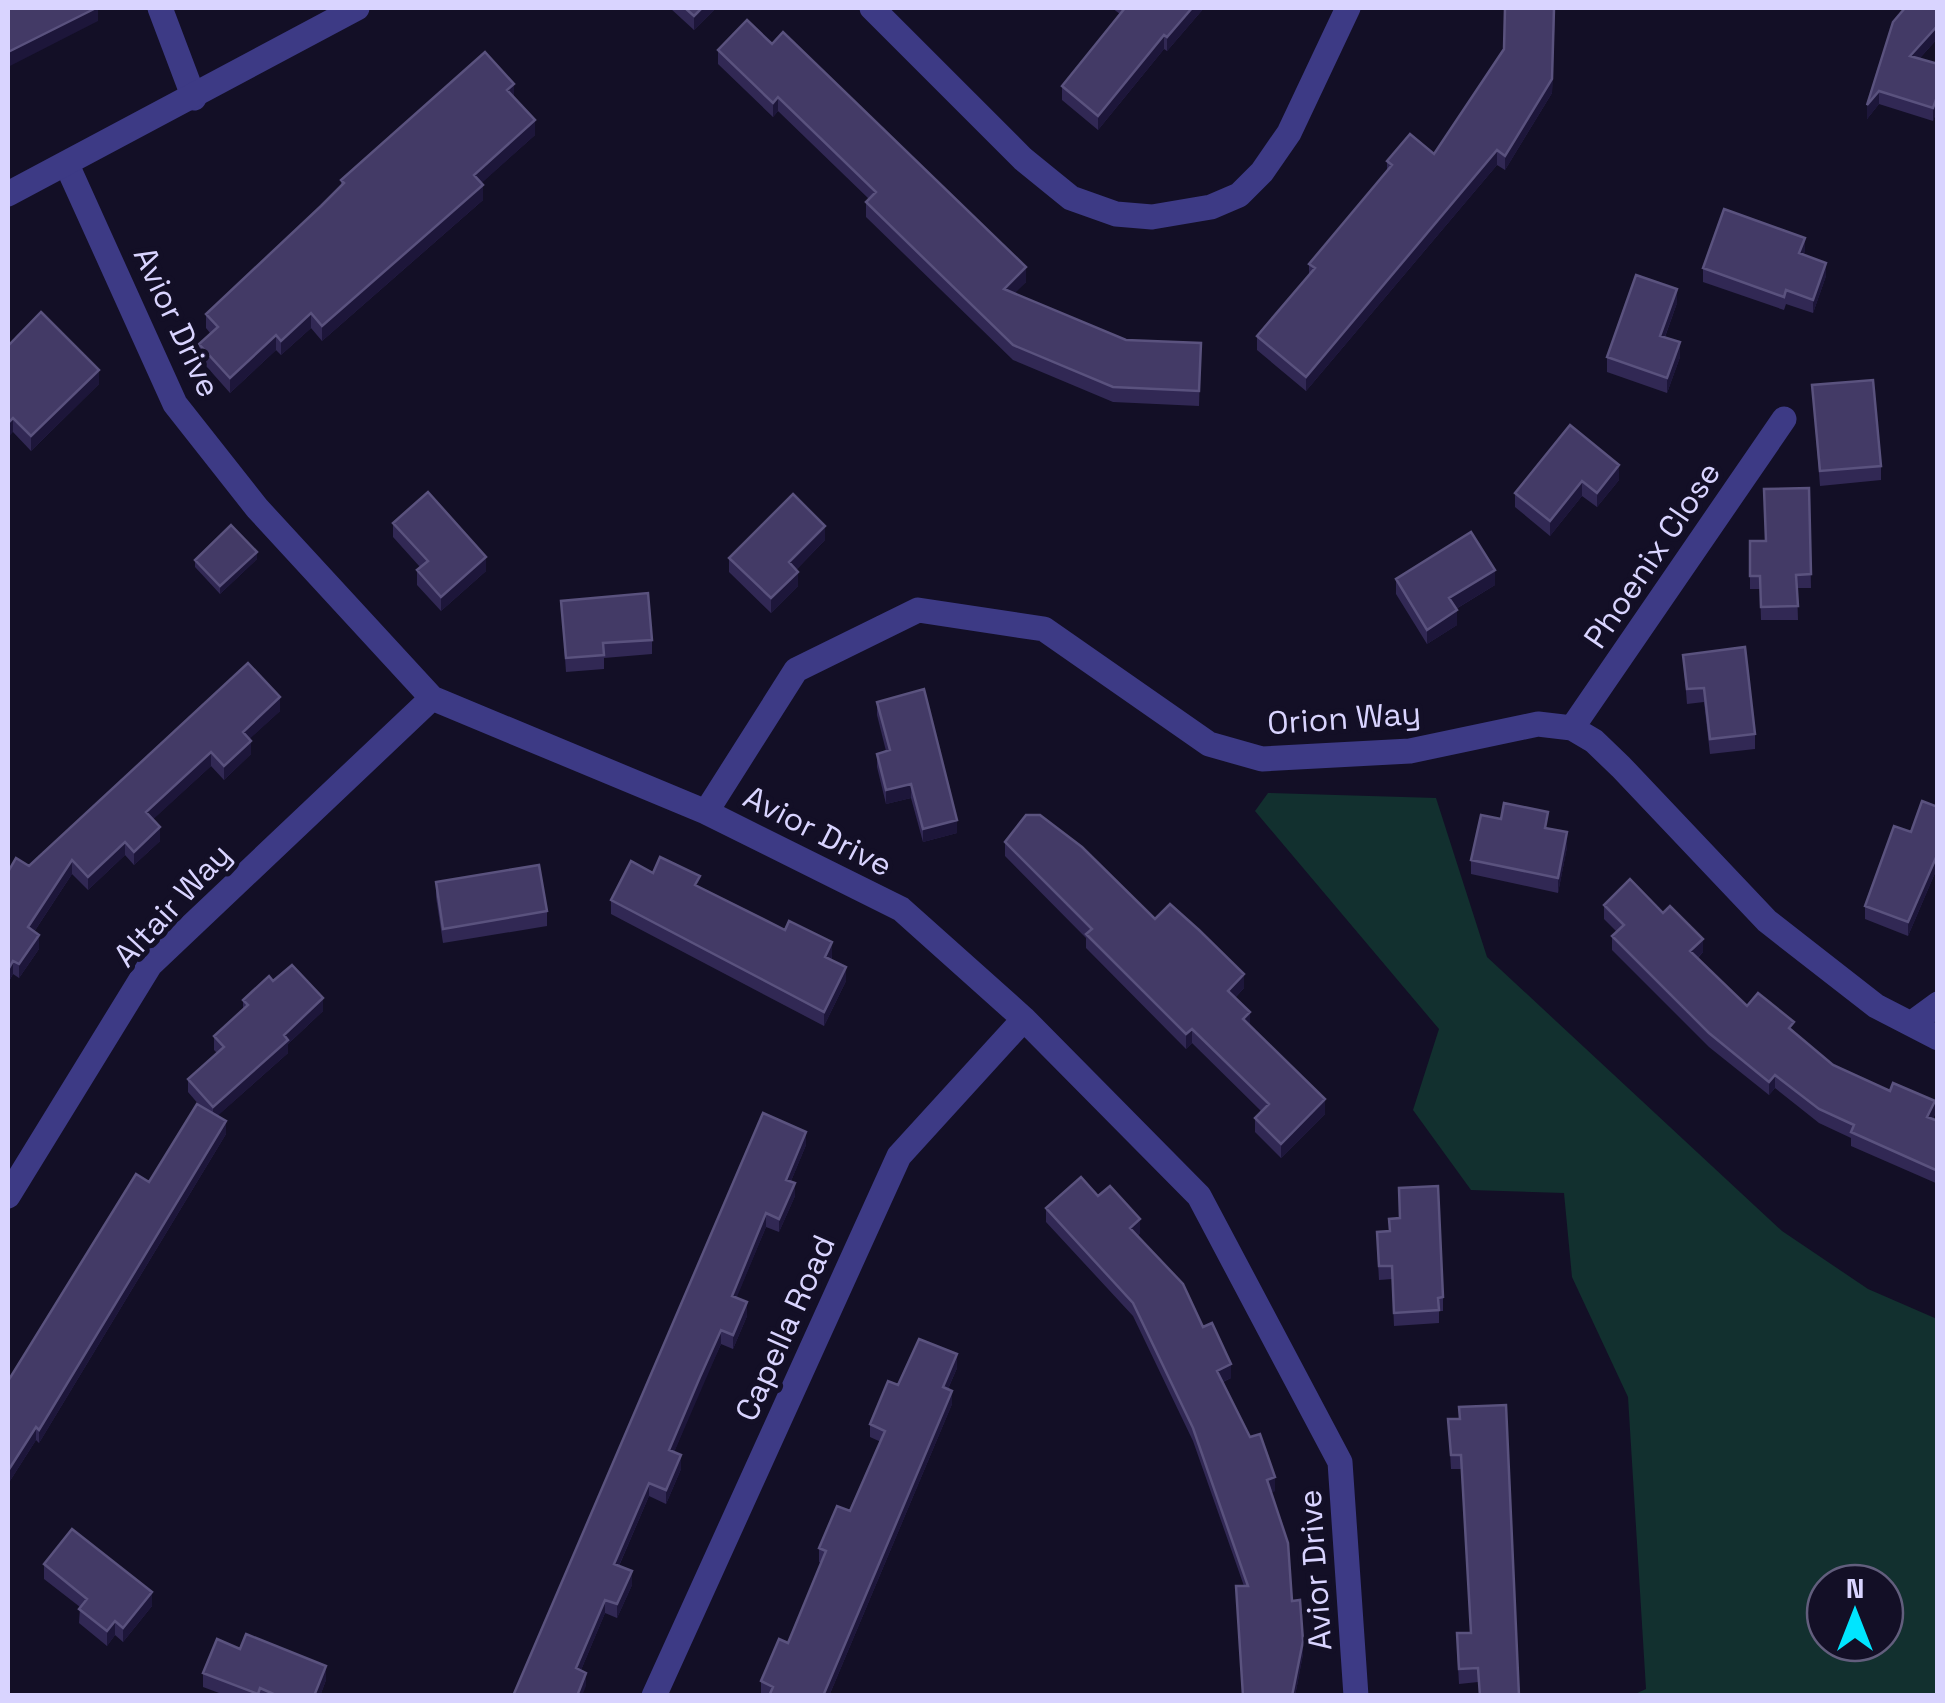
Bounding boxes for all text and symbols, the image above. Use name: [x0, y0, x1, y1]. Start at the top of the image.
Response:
street label: Avior Drive: [125, 240, 229, 404]
street label: Phoenix Close: [1575, 454, 1729, 656]
street label: Orion Way: [1266, 693, 1422, 743]
street label: Avior Drive: [737, 777, 899, 885]
street label: Altair Way: [105, 835, 239, 975]
street label: Capella Road: [726, 1229, 844, 1427]
street label: Avior Drive: [1289, 1488, 1341, 1652]
north arrow: [1805, 1563, 1905, 1663]
text: N: [1846, 1570, 1864, 1606]

